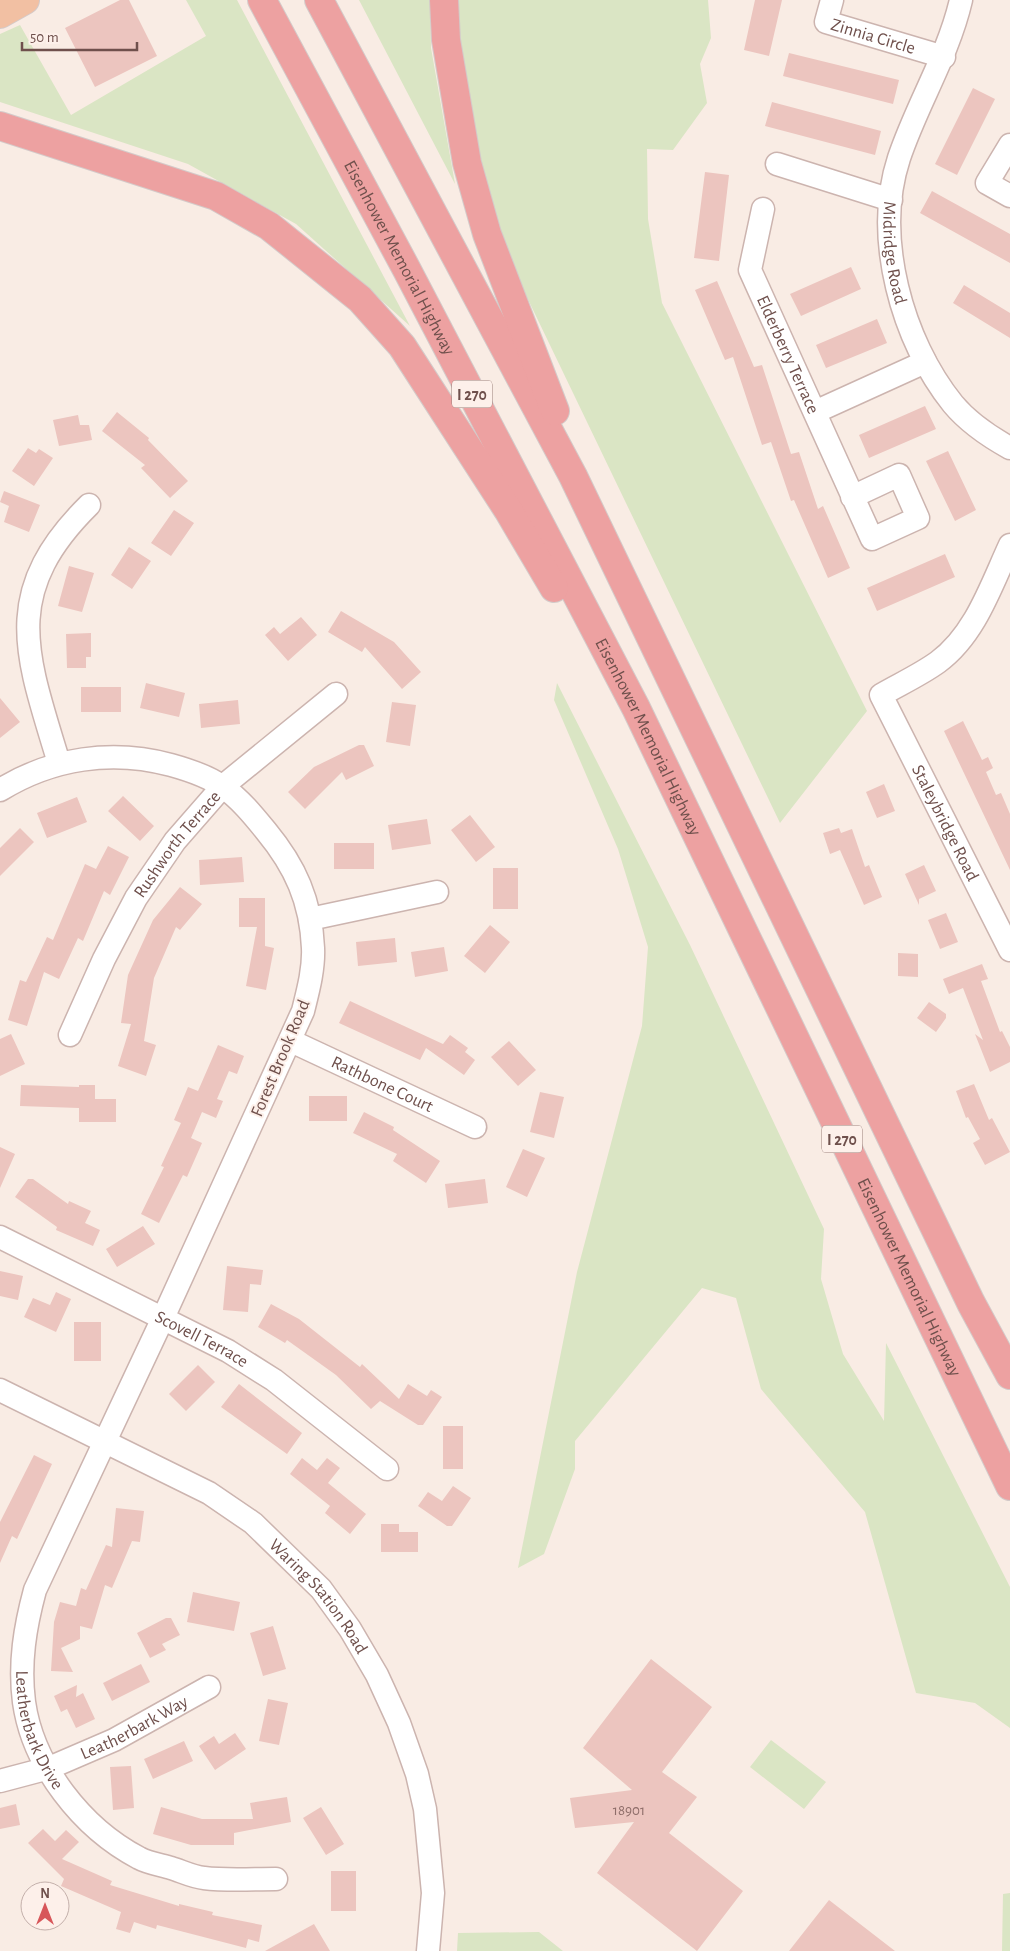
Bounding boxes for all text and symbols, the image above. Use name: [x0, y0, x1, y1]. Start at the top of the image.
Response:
street label: Zinnia Circle: [829, 16, 917, 58]
scale bar: [22, 20, 138, 52]
text: 50 m: [30, 30, 59, 45]
street label: Eisenhower Memorial Highway: [340, 158, 458, 359]
street label: Midridge Road: [879, 201, 909, 306]
street label: Elderberry Terrace: [753, 293, 822, 417]
road number: I 270: [452, 380, 492, 408]
street label: Eisenhower Memorial Highway: [591, 636, 704, 839]
street label: Staleybridge Road: [908, 762, 982, 884]
street label: Rushworth Terrace: [131, 788, 224, 901]
street label: Forest Brook Road: [248, 997, 314, 1120]
street label: Rathbone Court: [328, 1053, 436, 1116]
road number: I 270: [822, 1126, 862, 1152]
street label: Eisenhower Memorial Highway: [853, 1175, 964, 1380]
street label: Scovell Terrace: [152, 1308, 251, 1371]
street label: Waring Station Road: [265, 1536, 370, 1657]
street label: Leatherbark Drive: [12, 1670, 66, 1793]
street label: Leatherbark Way: [78, 1693, 191, 1763]
house number: 18901: [613, 1803, 645, 1818]
north arrow: [20, 1881, 70, 1931]
text: N: [40, 1887, 50, 1901]

